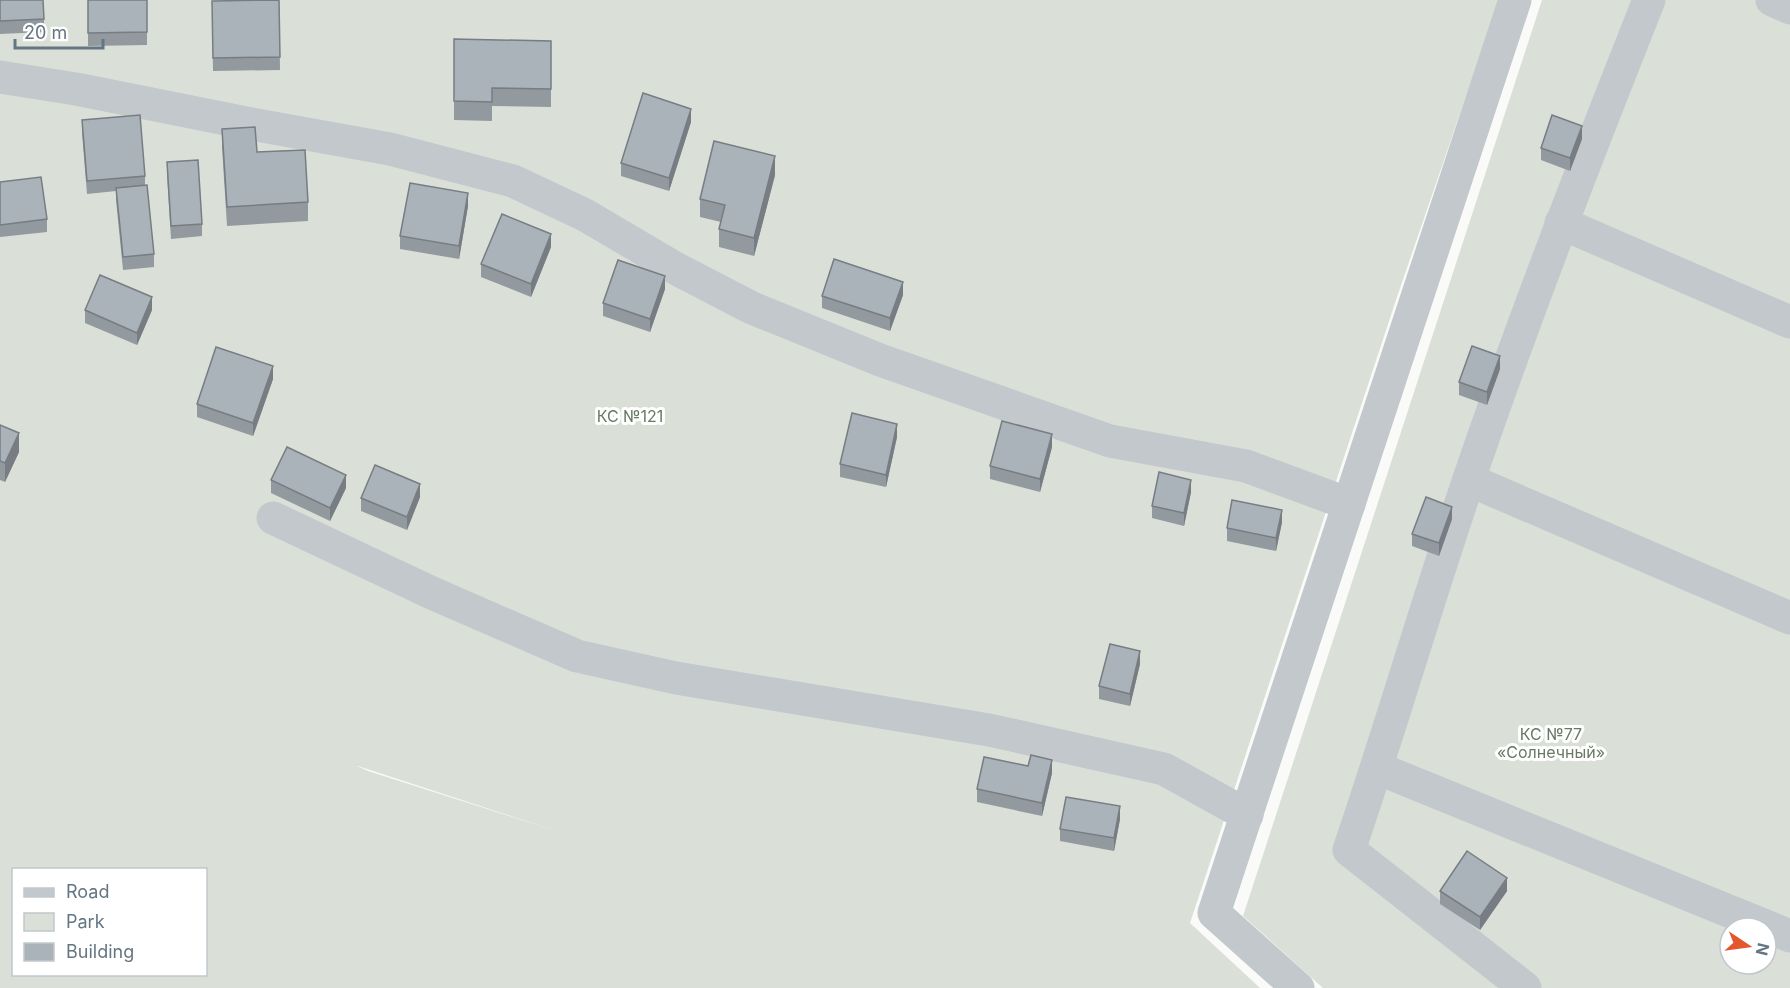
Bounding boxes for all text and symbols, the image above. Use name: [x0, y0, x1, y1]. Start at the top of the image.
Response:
scale bar: [15, 12, 104, 50]
text: 20 m: [24, 22, 67, 43]
park label: КС №121: [597, 406, 663, 426]
park label: КС №77 «Солнечный»: [1497, 724, 1605, 762]
legend: [12, 868, 207, 976]
text: Road: [66, 881, 109, 902]
text: Park: [66, 911, 105, 932]
north arrow: [1718, 916, 1778, 976]
text: Building: [66, 941, 134, 962]
text: N: [1751, 941, 1774, 958]

